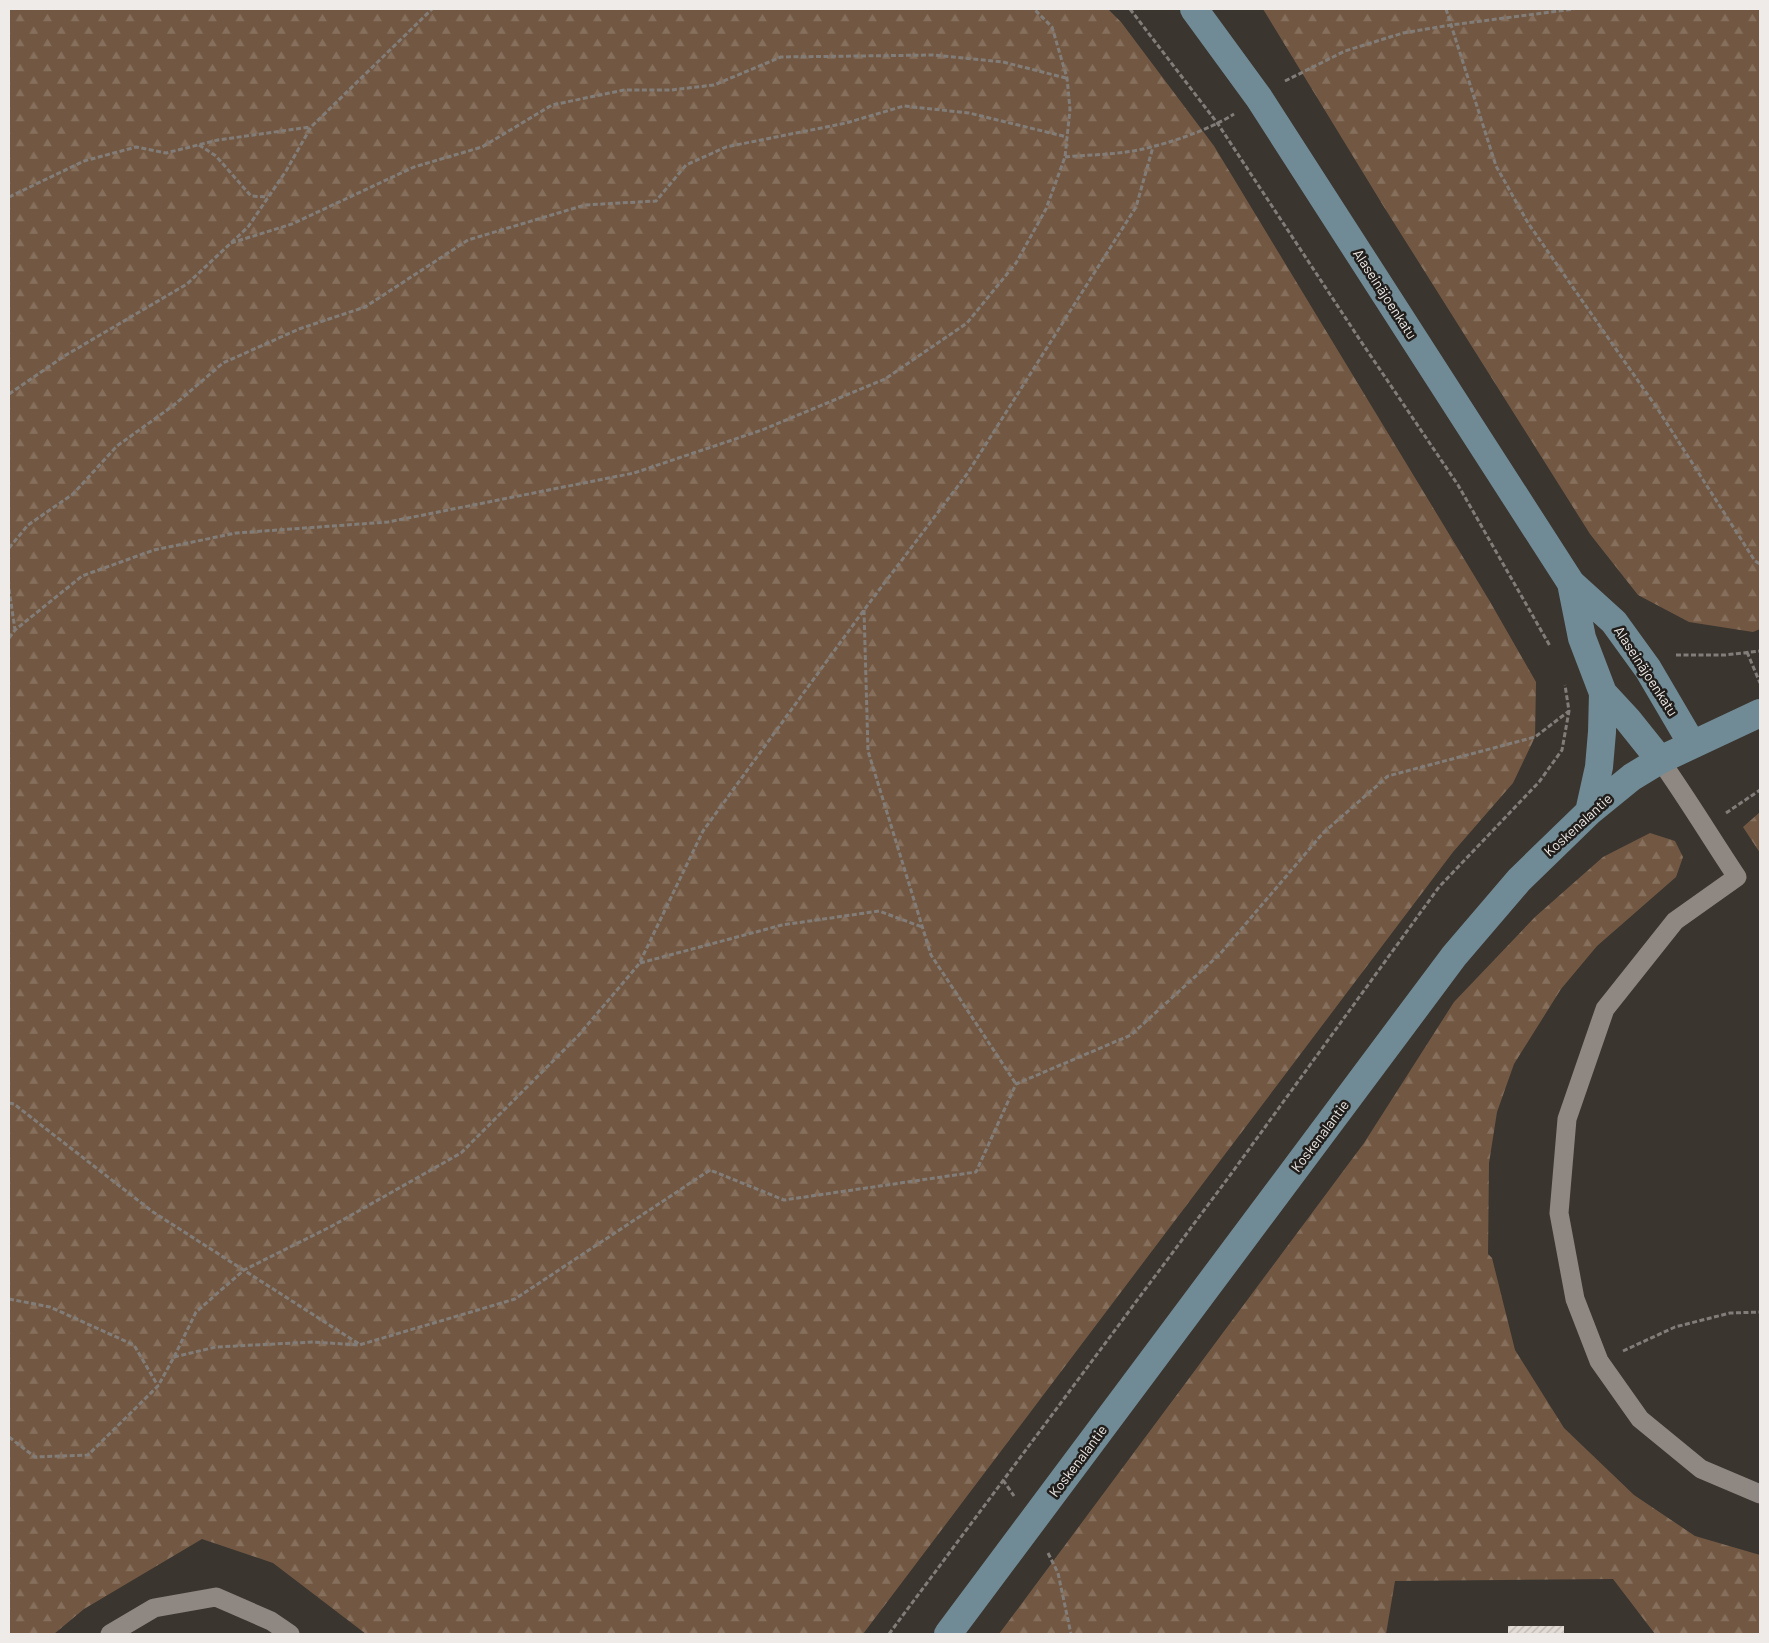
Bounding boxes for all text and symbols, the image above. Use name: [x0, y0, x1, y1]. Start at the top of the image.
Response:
street label: Alaseinäjoenkatu: [1350, 246, 1421, 342]
street label: Alaseinäjoenkatu: [1611, 623, 1682, 719]
street label: Koskenalantie: [1540, 790, 1615, 860]
street label: Koskenalantie: [1287, 1096, 1352, 1175]
street label: Koskenalantie: [1045, 1421, 1110, 1500]

